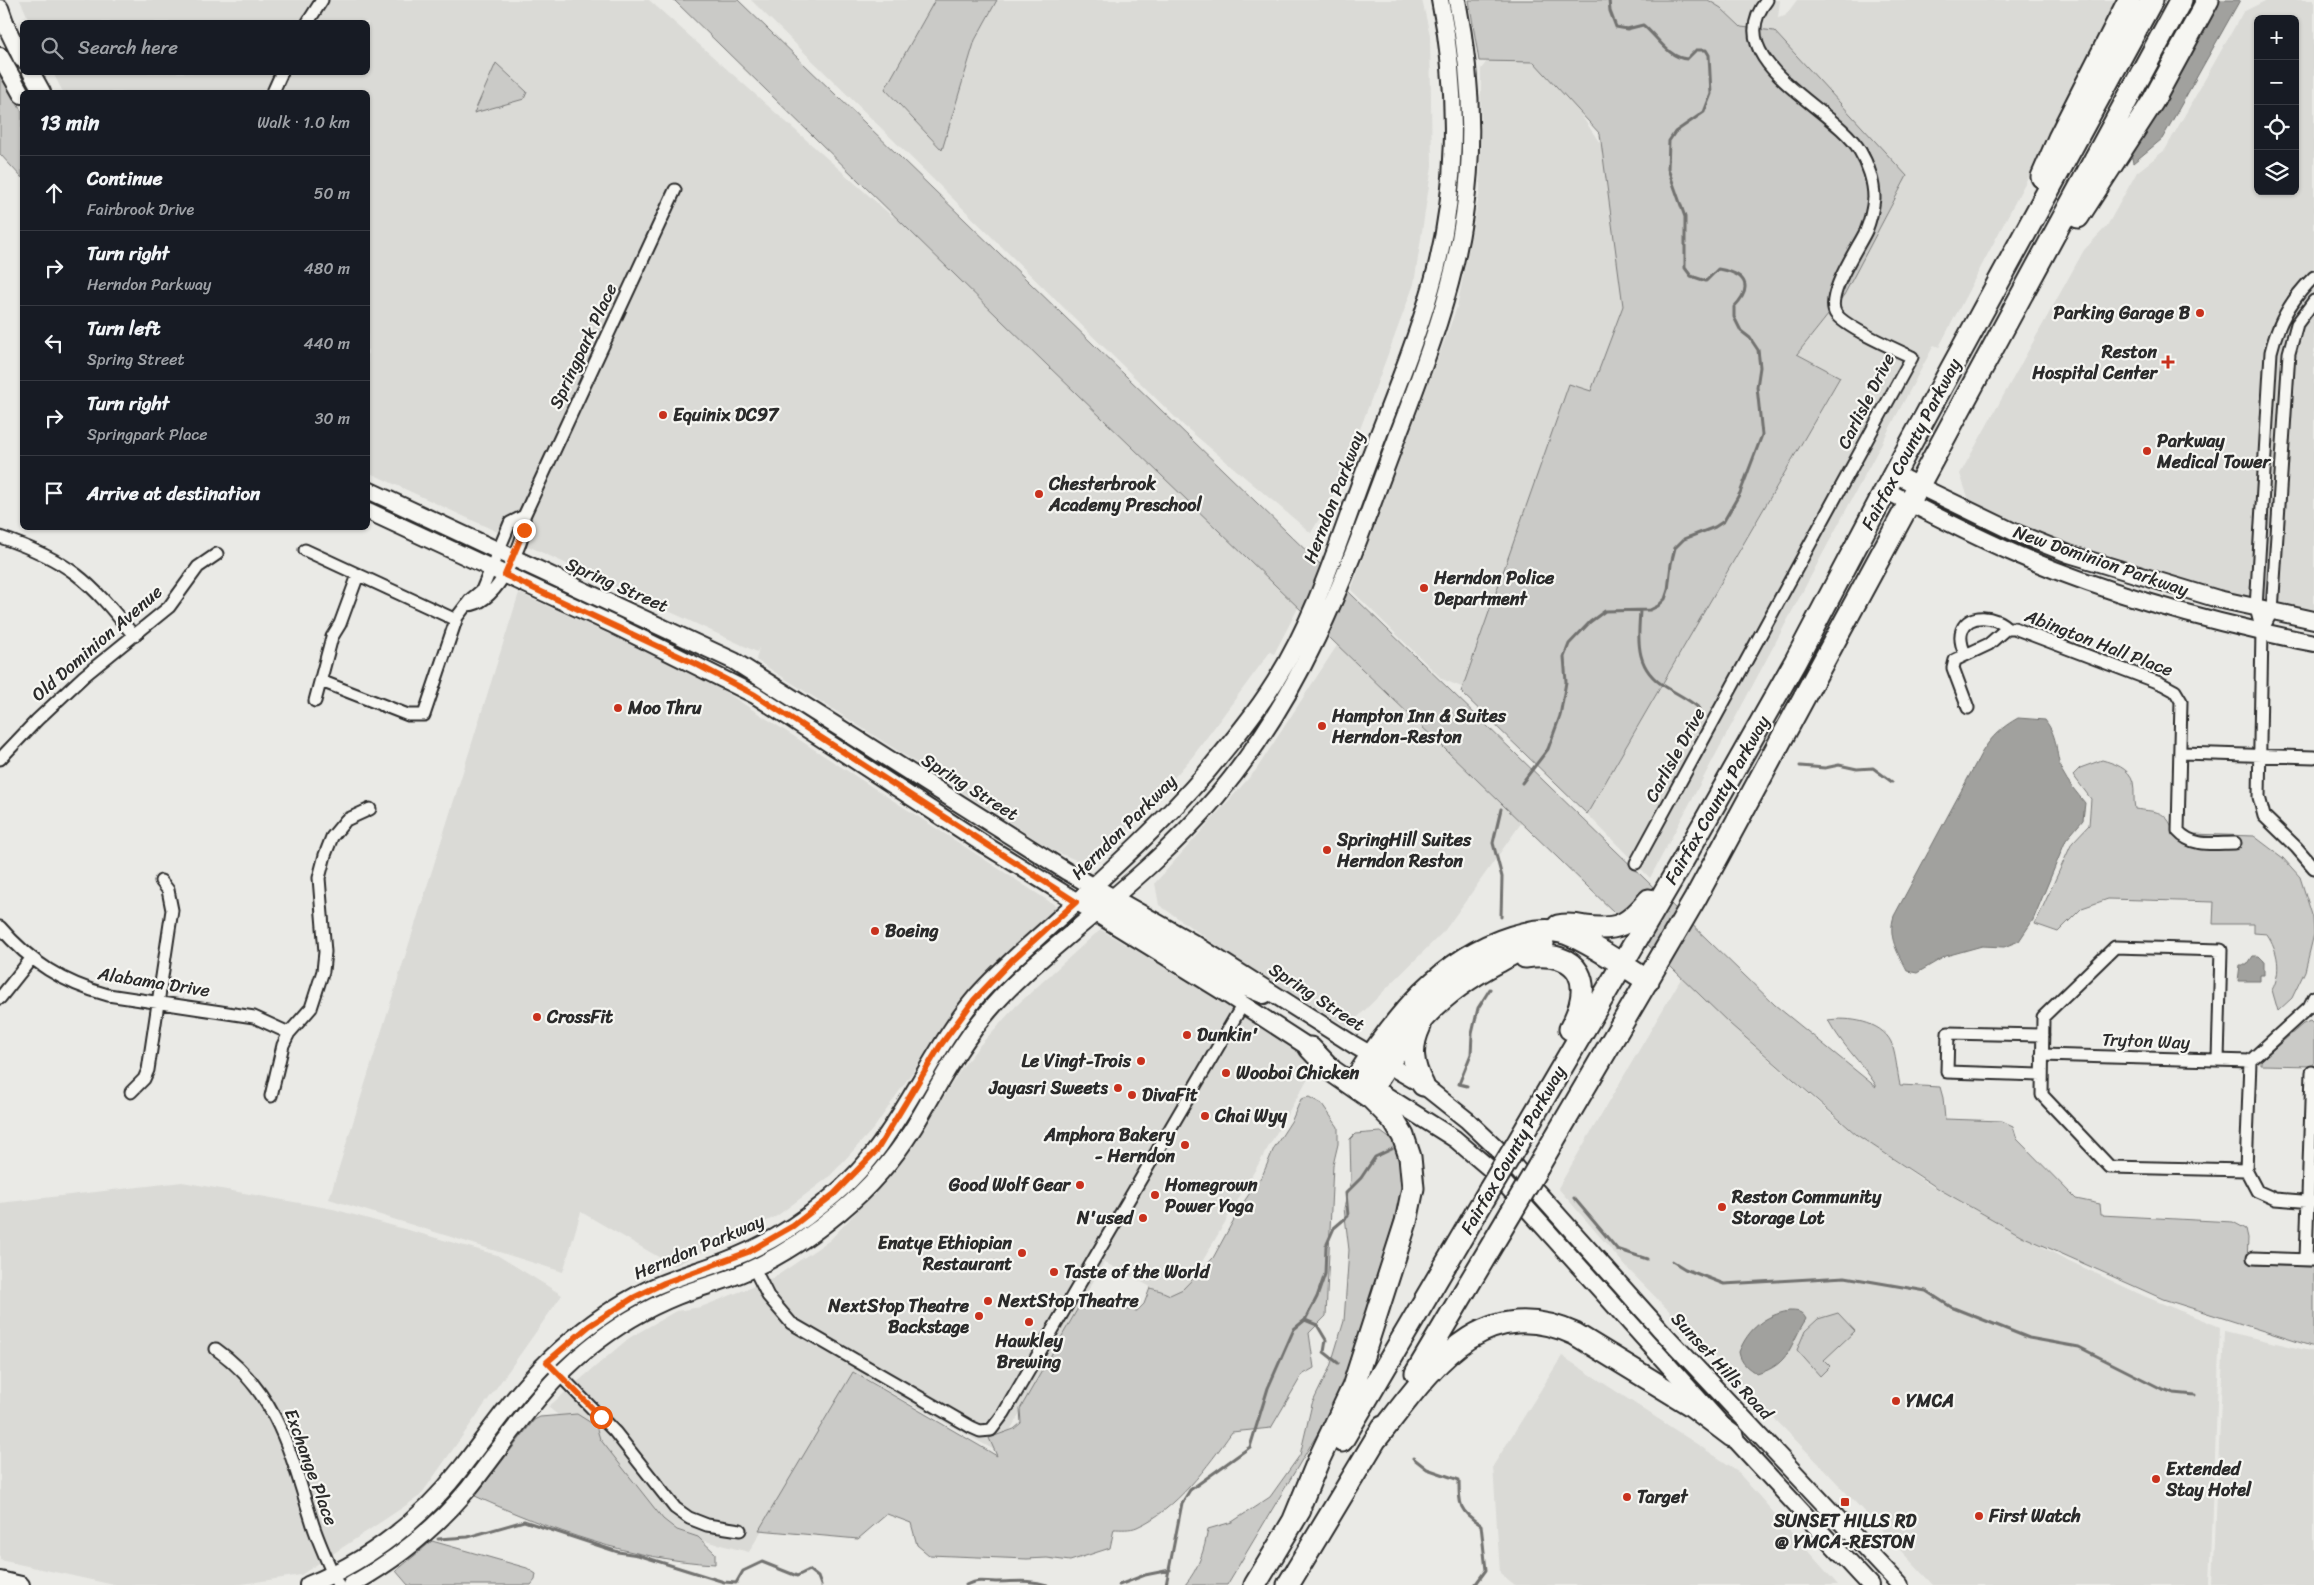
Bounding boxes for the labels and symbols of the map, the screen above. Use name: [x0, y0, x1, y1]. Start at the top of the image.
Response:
street label: Springpark Place: [540, 278, 626, 414]
place label: Parking Garage B: [2054, 297, 2191, 329]
marker: Parking Garage B: [2194, 307, 2206, 319]
place label: Reston Hospital Center: [2031, 336, 2159, 389]
street label: Carlisle Drive: [1828, 347, 1904, 455]
street label: Fairfax County Parkway: [1852, 352, 1970, 536]
marker: Reston Hospital Center: [2161, 355, 2175, 369]
place label: Equinix DC97: [673, 399, 780, 431]
marker: Equinix DC97: [657, 409, 669, 421]
street label: Herndon Parkway: [1294, 425, 1374, 568]
place label: Parkway Medical Tower: [2156, 425, 2271, 478]
marker: Parkway Medical Tower: [2141, 445, 2153, 457]
place label: Chesterbrook Academy Preschool: [1048, 468, 1202, 521]
marker: Chesterbrook Academy Preschool: [1033, 488, 1045, 500]
street label: New Dominion Parkway: [2009, 516, 2194, 606]
route end: [513, 519, 536, 542]
street label: Spring Street: [560, 548, 674, 622]
place label: Herndon Police Department: [1433, 562, 1555, 615]
street label: Old Dominion Avenue: [24, 577, 170, 709]
marker: Herndon Police Department: [1418, 582, 1430, 594]
street label: Abington Hall Place: [2019, 600, 2178, 686]
place label: Moo Thru: [627, 692, 702, 724]
place label: Hampton Inn & Suites Herndon-Reston: [1331, 700, 1507, 753]
marker: Moo Thru: [612, 702, 624, 714]
street label: Carlisle Drive: [1636, 702, 1714, 808]
street label: Fairfax County Parkway: [1655, 709, 1779, 891]
marker: Hampton Inn & Suites Herndon-Reston: [1316, 720, 1328, 732]
street label: Spring Street: [915, 744, 1025, 830]
street label: Herndon Parkway: [1063, 766, 1185, 888]
place label: SpringHill Suites Herndon Reston: [1336, 824, 1472, 877]
marker: SpringHill Suites Herndon Reston: [1321, 844, 1333, 856]
place label: Boeing: [885, 915, 939, 947]
marker: Boeing: [869, 925, 881, 937]
street label: Spring Street: [1262, 954, 1372, 1040]
street label: Alabama Drive: [95, 957, 212, 1007]
place label: CrossFit: [546, 1001, 613, 1033]
marker: CrossFit: [531, 1011, 543, 1023]
place label: Dunkin': [1197, 1019, 1258, 1051]
street label: Tryton Way: [2101, 1023, 2191, 1059]
marker: Dunkin': [1181, 1029, 1193, 1041]
place label: Le Vingt-Trois: [1022, 1045, 1132, 1077]
marker: Le Vingt-Trois: [1135, 1055, 1147, 1067]
place label: Wooboi Chicken: [1236, 1057, 1359, 1089]
street label: Fairfax County Parkway: [1451, 1059, 1575, 1241]
marker: Wooboi Chicken: [1220, 1067, 1232, 1079]
place label: Jayasri Sweets: [988, 1072, 1109, 1104]
place label: DivaFit: [1142, 1079, 1198, 1111]
marker: Jayasri Sweets: [1112, 1082, 1124, 1094]
marker: DivaFit: [1126, 1089, 1138, 1101]
place label: Chai Wyy: [1214, 1100, 1288, 1132]
marker: Chai Wyy: [1199, 1110, 1211, 1122]
place label: Amphora Bakery - Herndon: [1043, 1119, 1176, 1172]
marker: Amphora Bakery - Herndon: [1179, 1139, 1191, 1151]
place label: Good Wolf Gear: [948, 1169, 1072, 1201]
place label: Homegrown Power Yoga: [1164, 1169, 1258, 1222]
marker: Good Wolf Gear: [1074, 1179, 1086, 1191]
place label: Reston Community Storage Lot: [1731, 1181, 1882, 1234]
marker: Homegrown Power Yoga: [1149, 1189, 1161, 1201]
marker: Reston Community Storage Lot: [1716, 1201, 1728, 1213]
place label: N'used: [1076, 1202, 1135, 1234]
street label: Herndon Parkway: [628, 1205, 770, 1289]
marker: N'used: [1137, 1212, 1149, 1224]
place label: Enatye Ethiopian Restaurant: [878, 1227, 1012, 1280]
marker: Enatye Ethiopian Restaurant: [1016, 1247, 1028, 1259]
place label: Taste of the World: [1064, 1256, 1211, 1288]
marker: Taste of the World: [1048, 1266, 1060, 1278]
place label: NextStop Theatre: [997, 1285, 1139, 1317]
place label: NextStop Theatre Backstage: [827, 1290, 970, 1343]
marker: NextStop Theatre: [982, 1295, 994, 1307]
street label: Sunset Hills Road: [1663, 1304, 1782, 1429]
marker: NextStop Theatre Backstage: [973, 1310, 985, 1322]
marker: Hawkley Brewing: [1023, 1316, 1035, 1328]
place label: Hawkley Brewing: [994, 1325, 1063, 1378]
place label: YMCA: [1906, 1385, 1954, 1417]
marker: YMCA: [1890, 1395, 1902, 1407]
street label: Exchange Place: [275, 1404, 347, 1530]
route start: [590, 1406, 613, 1429]
place label: Extended Stay Hotel: [2165, 1453, 2252, 1506]
marker: Extended Stay Hotel: [2150, 1473, 2162, 1485]
place label: Target: [1637, 1481, 1689, 1513]
marker: Target: [1621, 1491, 1633, 1503]
marker: SUNSET HILLS RD @ YMCA-RESTON: [1839, 1496, 1851, 1508]
place label: First Watch: [1988, 1500, 2081, 1532]
place label: SUNSET HILLS RD @ YMCA-RESTON: [1773, 1505, 1918, 1558]
marker: First Watch: [1973, 1510, 1985, 1522]

